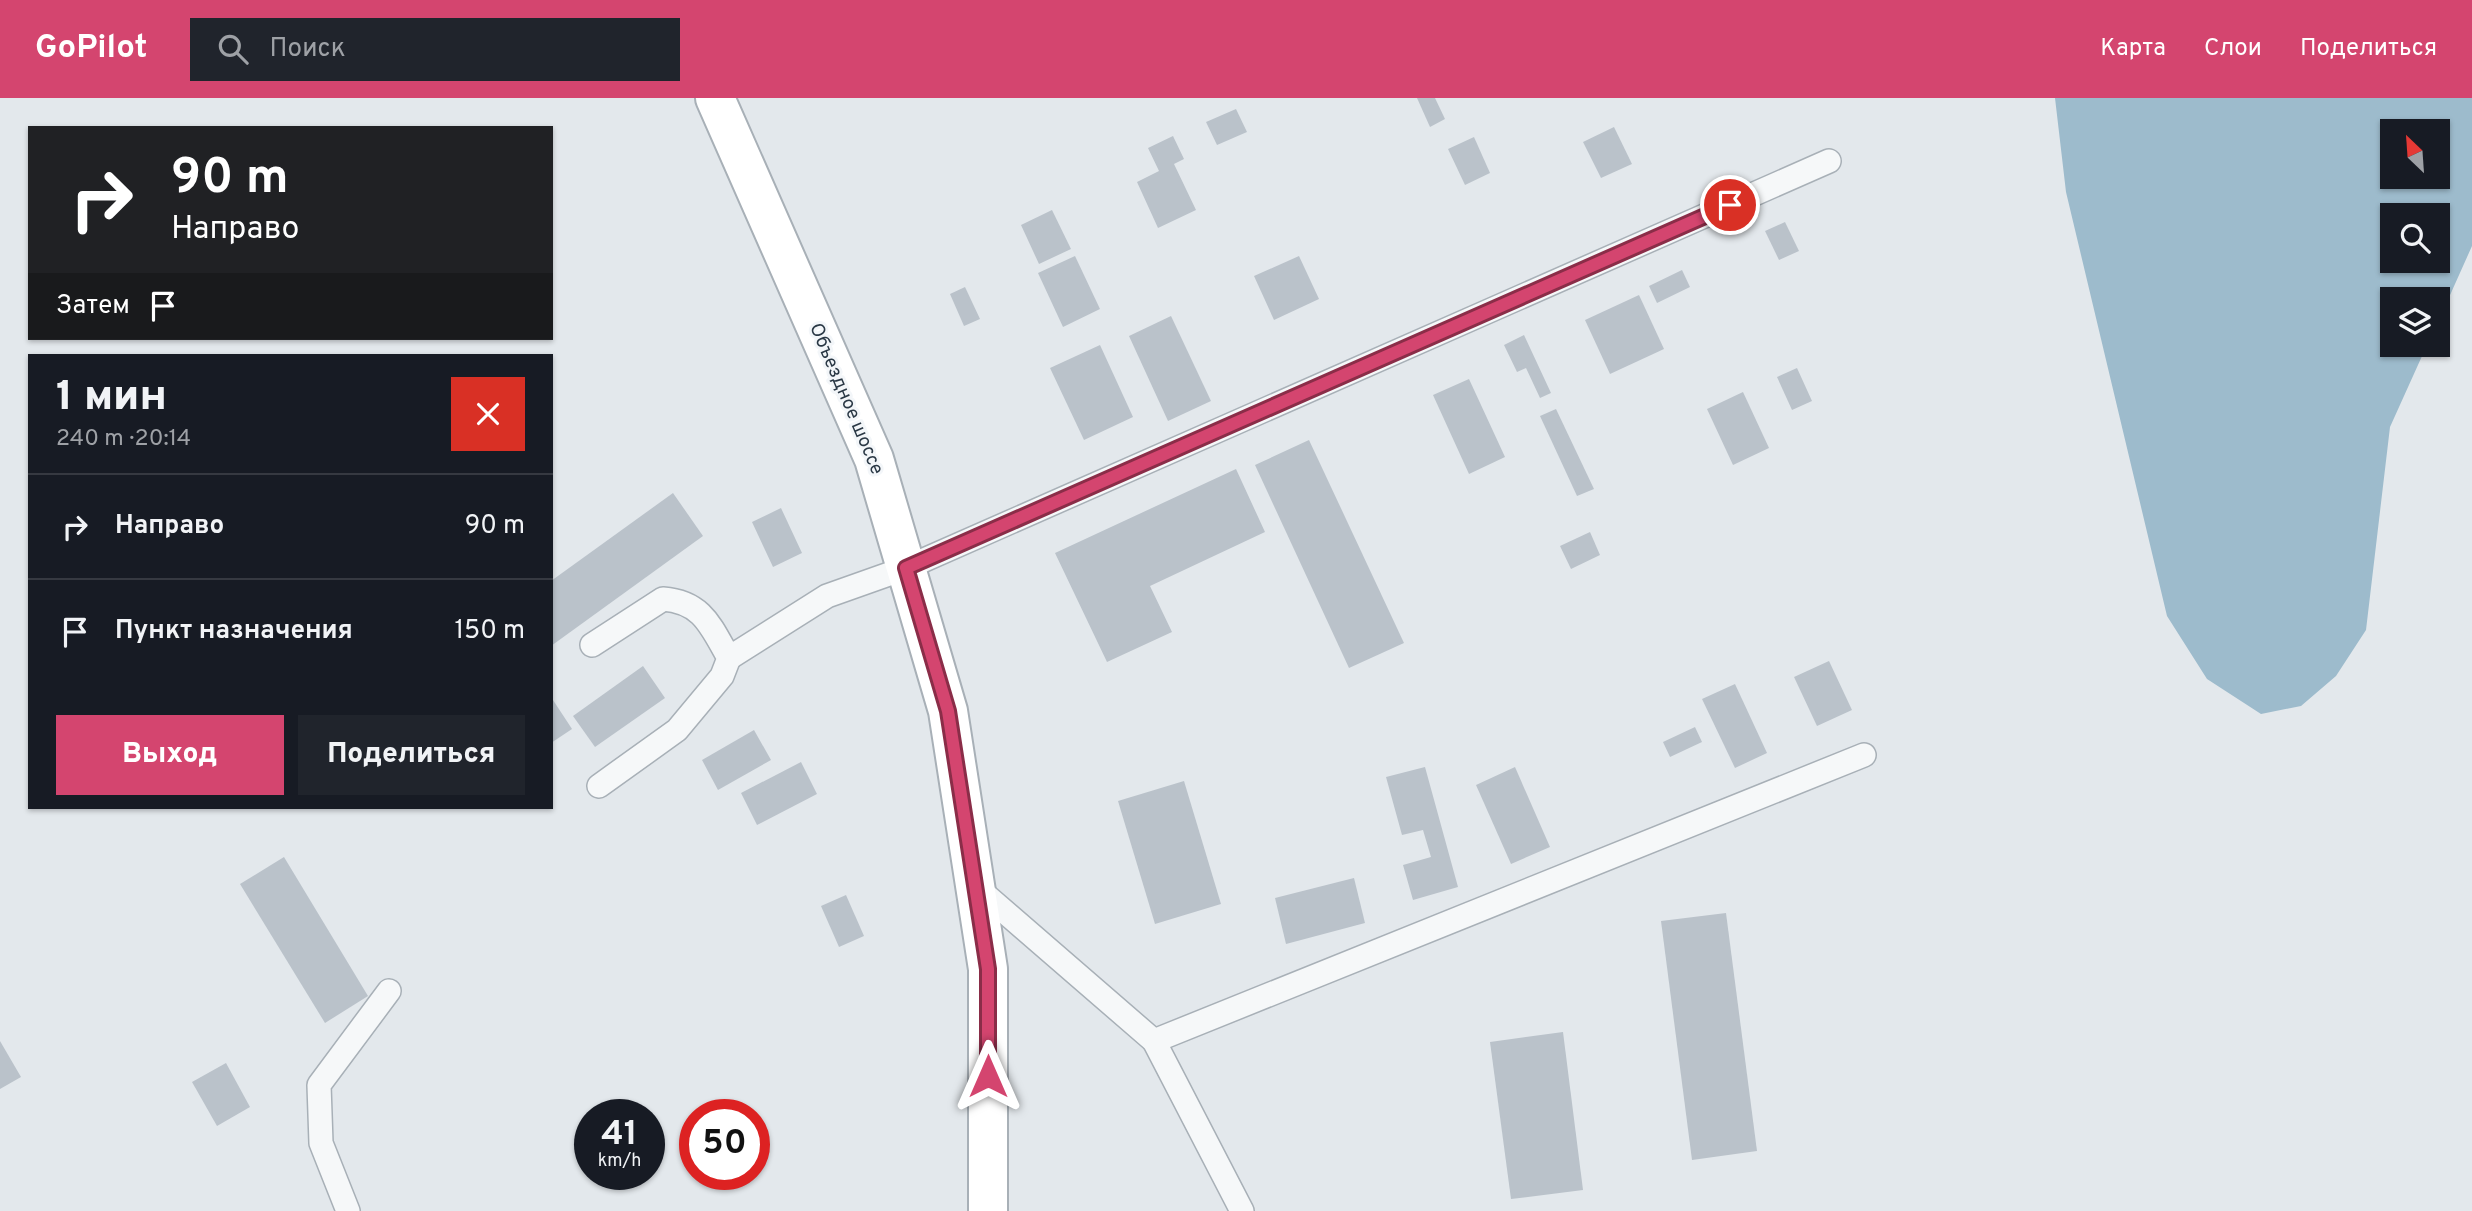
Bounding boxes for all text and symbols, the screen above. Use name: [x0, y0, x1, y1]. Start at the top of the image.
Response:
search box: [190, 18, 680, 81]
text: GoPilot: [35, 28, 148, 70]
icon: search: [214, 30, 252, 68]
text: Поиск: [270, 33, 346, 66]
text: Карта: [2100, 34, 2166, 64]
text: Слои: [2204, 34, 2262, 64]
text: Поделиться: [2300, 34, 2437, 64]
north arrow: [2380, 119, 2450, 189]
map controls: [2380, 119, 2450, 357]
text: 90 m: [171, 149, 289, 211]
icon: right: [56, 154, 147, 245]
pin: [1700, 175, 1760, 235]
icon: arrive: [1711, 186, 1749, 224]
button: search: [2380, 203, 2450, 273]
text: Направо: [171, 210, 299, 250]
icon: arrive: [144, 287, 182, 325]
button: layers: [2380, 287, 2450, 357]
text: Затем: [56, 290, 130, 323]
street label: Объездное шоссе: [803, 320, 889, 478]
text: 1 мин: [56, 372, 167, 425]
button: close: [451, 377, 525, 451]
text: 240 m · 20:14: [56, 425, 191, 454]
icon: right: [56, 508, 94, 546]
text: Направо: [115, 510, 224, 543]
text: 90 m: [465, 510, 525, 543]
icon: arrive: [56, 613, 94, 651]
text: Пункт назначения: [115, 615, 353, 648]
text: 150 m: [454, 615, 525, 648]
button: Выход: [56, 715, 284, 795]
button: Поделиться: [298, 715, 525, 795]
position arrow: [951, 1039, 1025, 1113]
speed limit sign: 50: [679, 1099, 770, 1190]
text: 41: [601, 1113, 638, 1157]
text: km/h: [598, 1150, 641, 1173]

